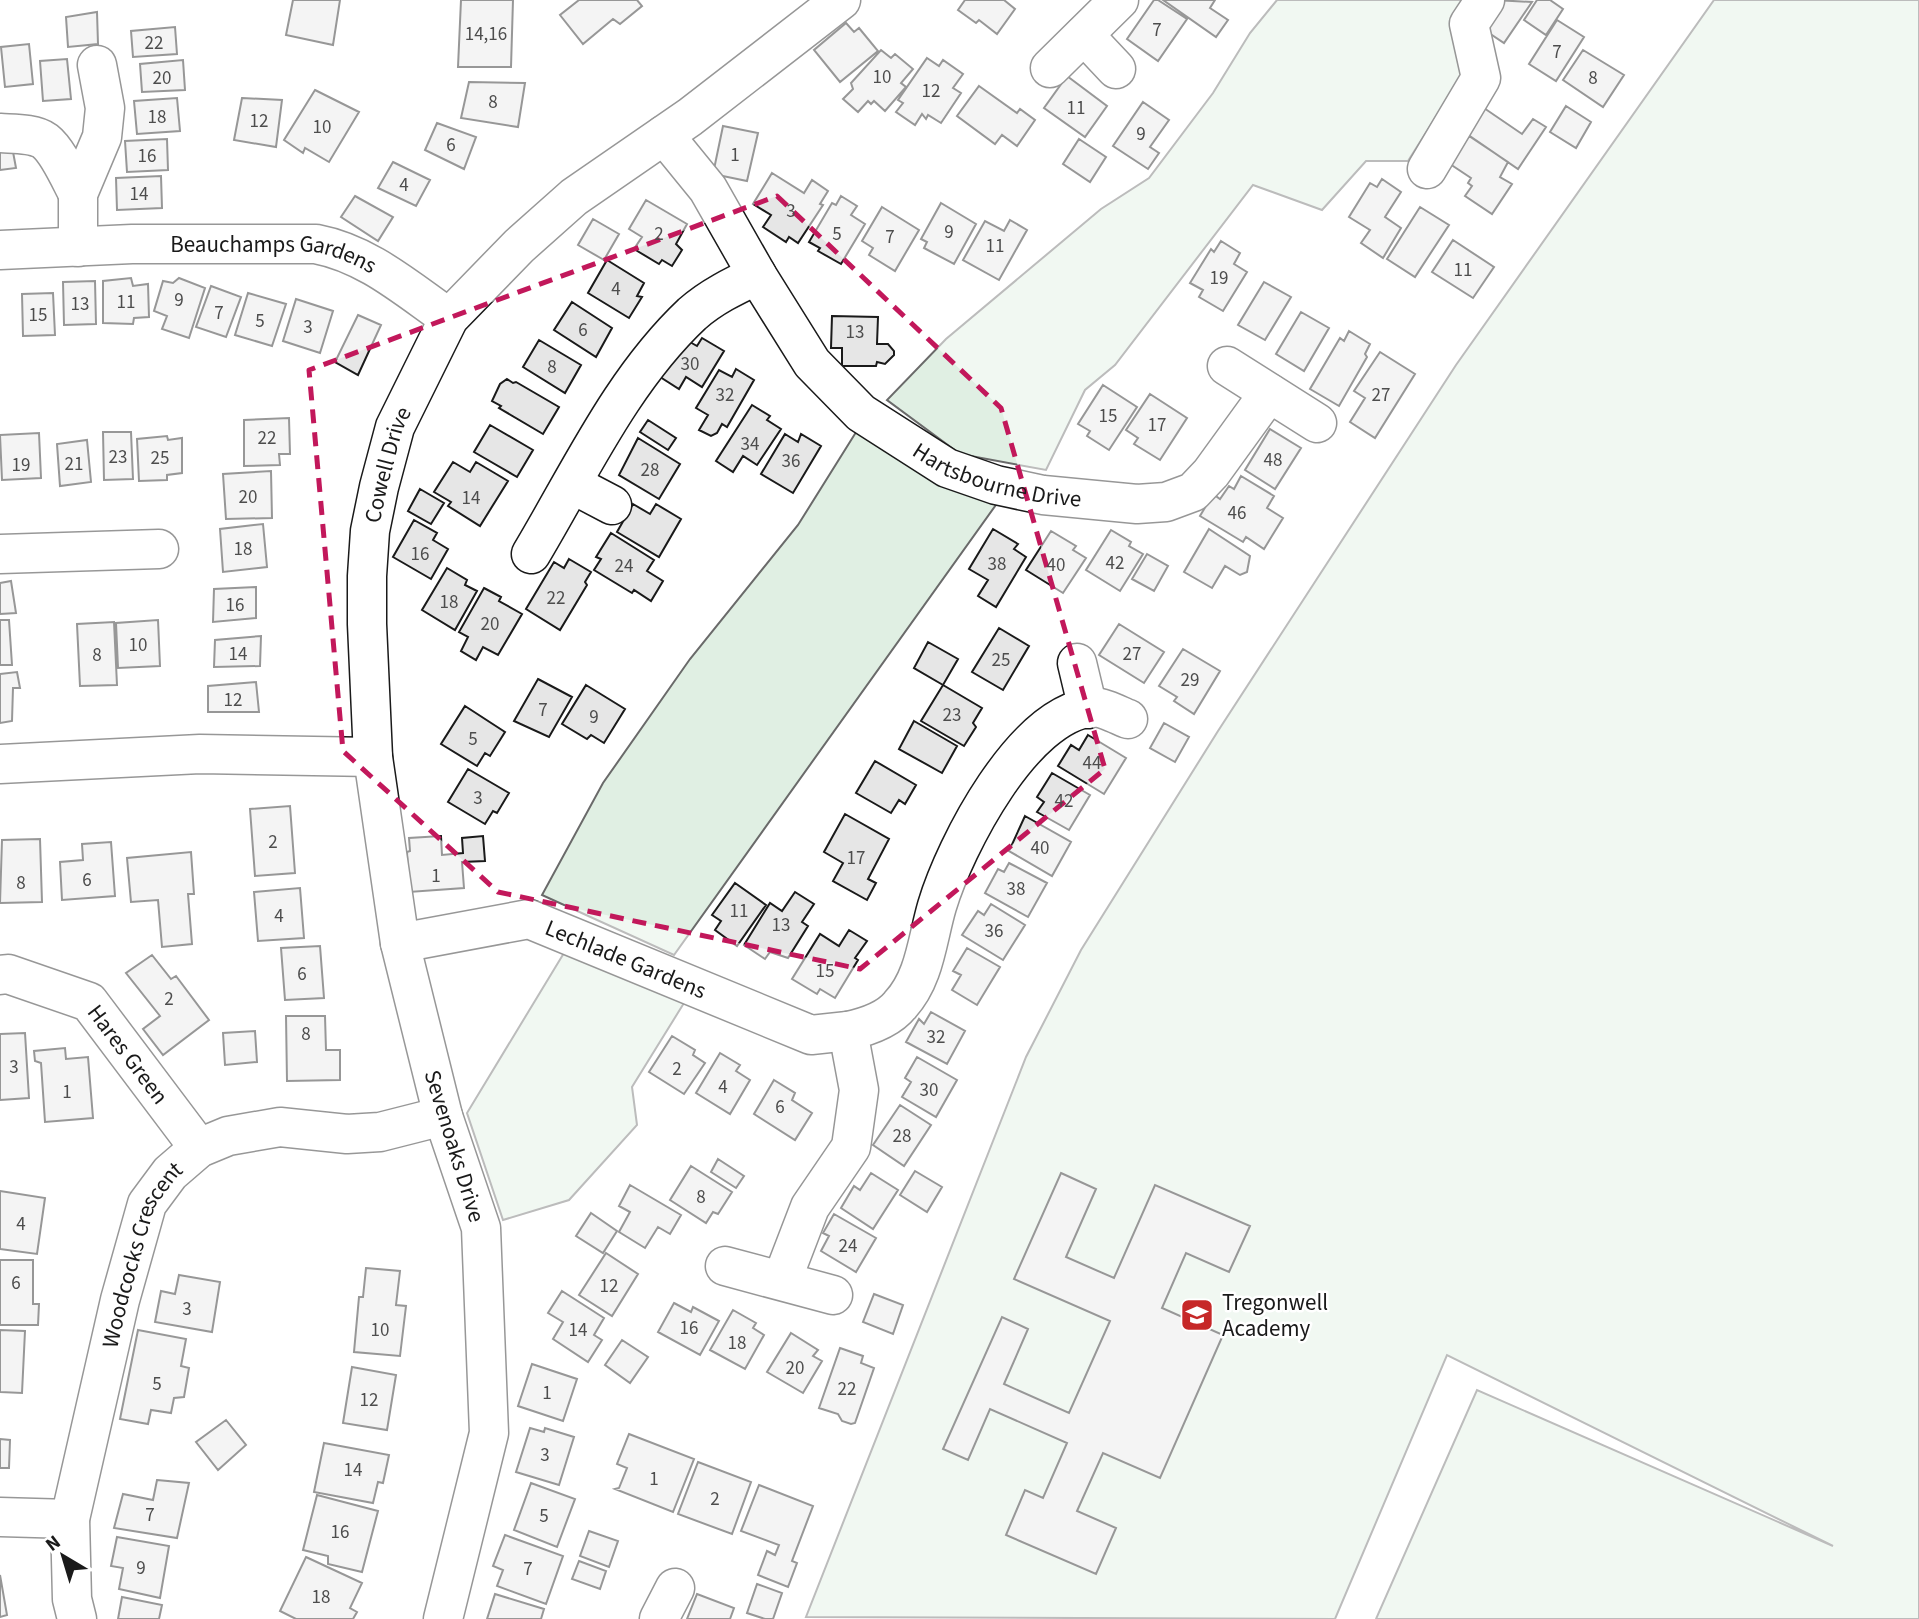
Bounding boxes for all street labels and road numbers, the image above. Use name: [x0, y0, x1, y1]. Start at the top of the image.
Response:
street label: Beauchamps Gardens: [170, 228, 383, 282]
street label: Cowell Drive: [356, 401, 420, 526]
street label: Hartsbourne Drive: [906, 434, 1083, 516]
street label: Lechlade Gardens: [540, 911, 711, 1007]
street label: Hares Green: [79, 998, 176, 1111]
street label: Sevenoaks Drive: [416, 1066, 493, 1226]
street label: Woodcocks Crescent: [94, 1153, 190, 1351]

